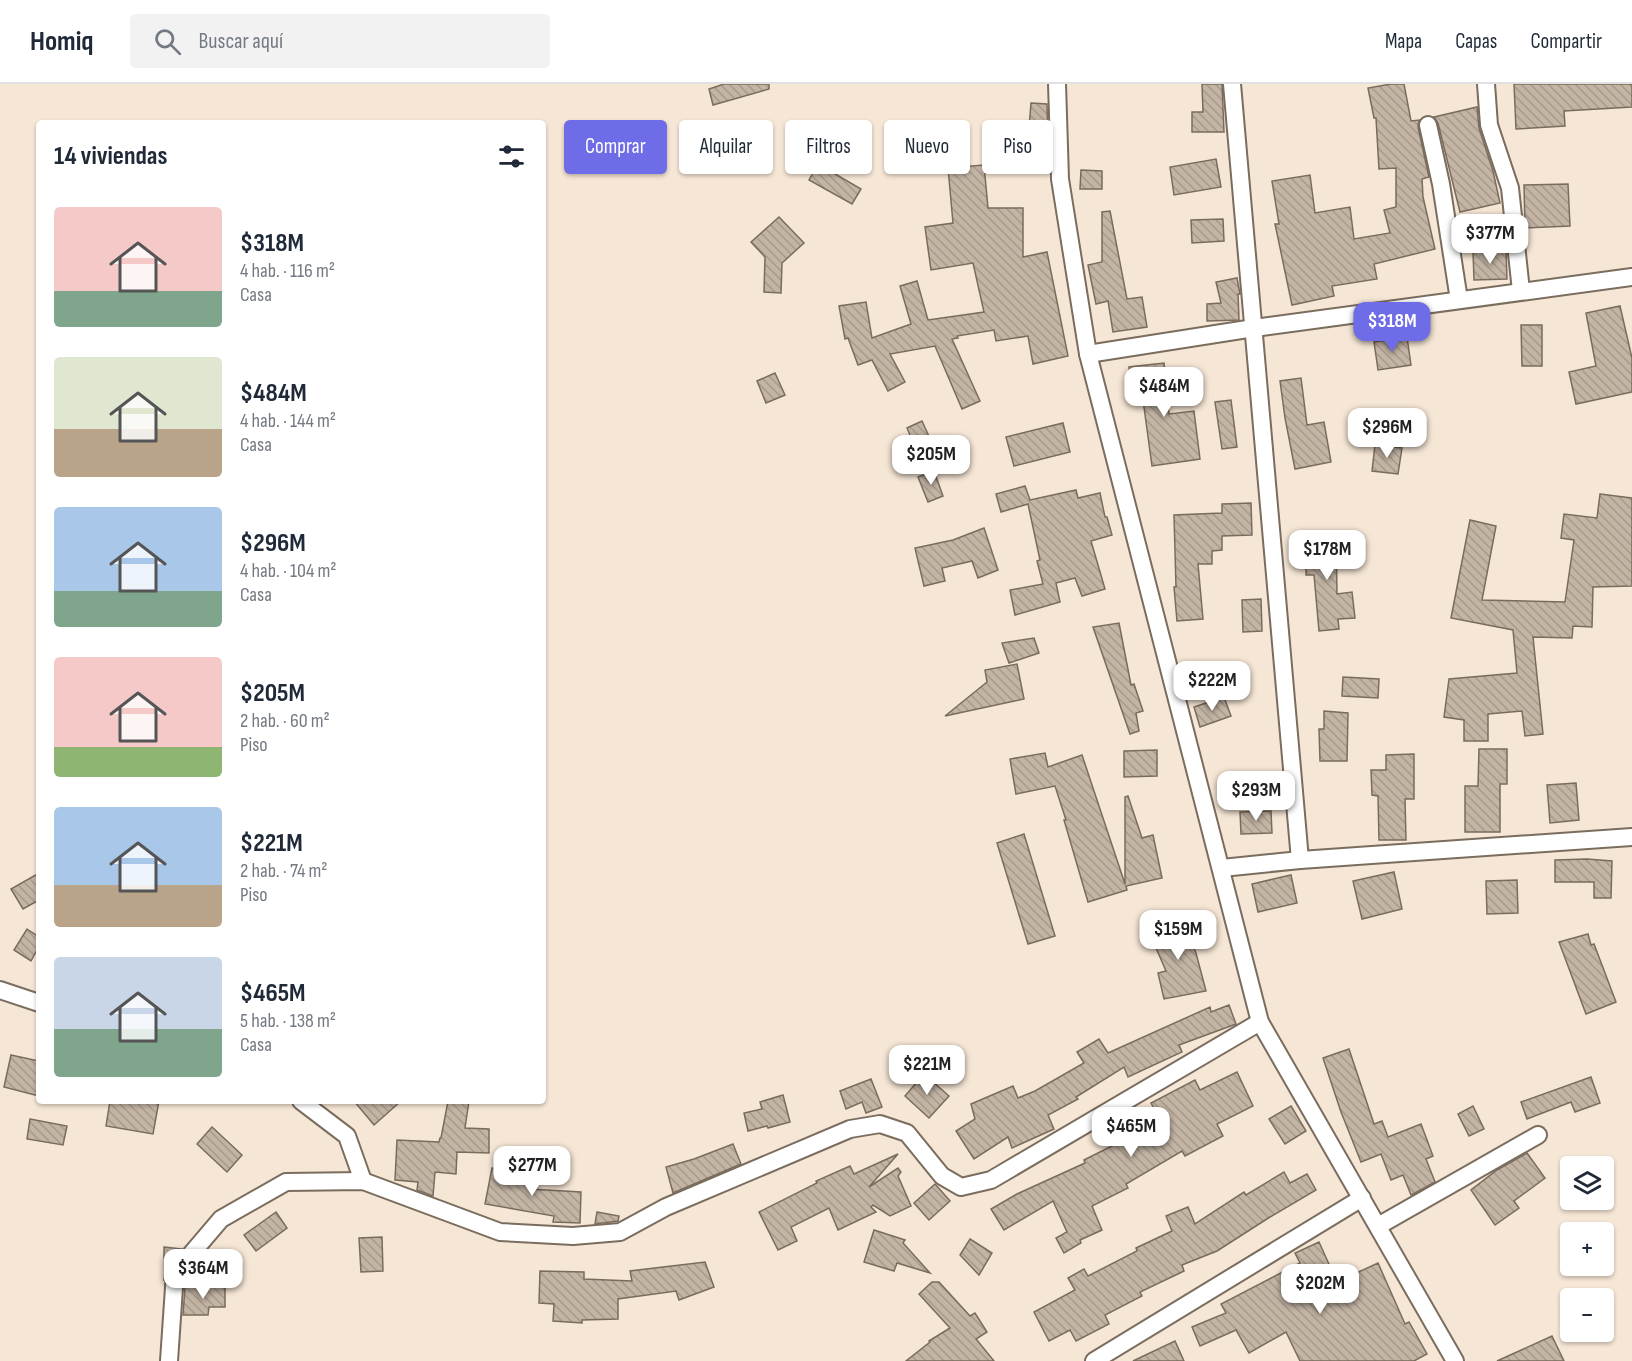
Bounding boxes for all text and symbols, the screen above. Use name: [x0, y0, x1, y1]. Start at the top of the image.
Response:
search box: [130, 14, 550, 68]
text: Homiq: [30, 25, 94, 58]
icon: search: [151, 25, 184, 58]
text: Buscar aquí: [199, 28, 283, 55]
text: Mapa: [1385, 29, 1422, 54]
text: Capas: [1455, 29, 1497, 54]
text: Compartir: [1530, 29, 1602, 54]
chip: Comprar: [564, 120, 667, 174]
chip: Alquilar: [679, 120, 773, 174]
chip: Filtros: [785, 120, 872, 174]
chip: Nuevo: [884, 120, 970, 174]
chip: Piso: [982, 120, 1053, 174]
icon: filters: [495, 140, 528, 173]
text: 14 viviendas: [54, 141, 167, 172]
pin: $377M: [1448, 214, 1532, 265]
text: $377M: [1465, 221, 1515, 245]
text: $318M: [240, 228, 304, 259]
icon: home: [102, 231, 174, 303]
text: 4 hab. · 116 m²: [240, 259, 335, 283]
text: Casa: [240, 283, 272, 307]
pin: $318M: [1350, 302, 1434, 353]
text: $318M: [1367, 309, 1417, 333]
pin: $484M: [1122, 367, 1206, 418]
text: $484M: [1138, 374, 1190, 398]
text: $484M: [240, 378, 307, 409]
icon: home: [102, 381, 174, 453]
pin: $296M: [1345, 408, 1429, 459]
text: 4 hab. · 144 m²: [240, 409, 336, 433]
text: $296M: [1362, 415, 1412, 439]
text: Casa: [240, 433, 272, 457]
pin: $205M: [889, 435, 973, 486]
text: $205M: [906, 442, 956, 466]
text: $296M: [240, 528, 306, 559]
pin: $178M: [1285, 530, 1369, 581]
icon: home: [102, 531, 174, 603]
text: $178M: [1303, 537, 1351, 561]
text: 4 hab. · 104 m²: [240, 559, 337, 583]
text: Casa: [240, 583, 272, 607]
pin: $222M: [1170, 661, 1254, 712]
text: $222M: [1187, 668, 1237, 692]
text: $205M: [240, 678, 305, 709]
icon: home: [102, 681, 174, 753]
text: 2 hab. · 60 m²: [240, 709, 330, 733]
text: Piso: [240, 733, 268, 757]
pin: $293M: [1214, 771, 1298, 822]
text: $293M: [1231, 778, 1281, 802]
text: $221M: [240, 828, 303, 859]
icon: home: [102, 831, 174, 903]
text: 2 hab. · 74 m²: [240, 859, 327, 883]
text: Piso: [240, 883, 268, 907]
pin: $159M: [1136, 910, 1220, 961]
text: $159M: [1153, 917, 1203, 941]
text: $465M: [240, 978, 306, 1009]
icon: home: [102, 981, 174, 1053]
text: 5 hab. · 138 m²: [240, 1009, 336, 1033]
text: Casa: [240, 1033, 272, 1057]
pin: $221M: [885, 1045, 969, 1096]
text: $221M: [903, 1052, 951, 1076]
pin: $465M: [1089, 1107, 1173, 1158]
text: $465M: [1106, 1114, 1156, 1138]
pin: $277M: [490, 1146, 574, 1197]
text: $277M: [507, 1153, 557, 1177]
map controls: [1560, 1156, 1614, 1342]
button: layers: [1560, 1156, 1614, 1210]
button: +: [1560, 1222, 1614, 1276]
pin: $364M: [161, 1249, 245, 1300]
text: $364M: [178, 1256, 228, 1280]
pin: $202M: [1278, 1264, 1362, 1315]
text: $202M: [1295, 1271, 1345, 1295]
button: −: [1560, 1288, 1614, 1342]

